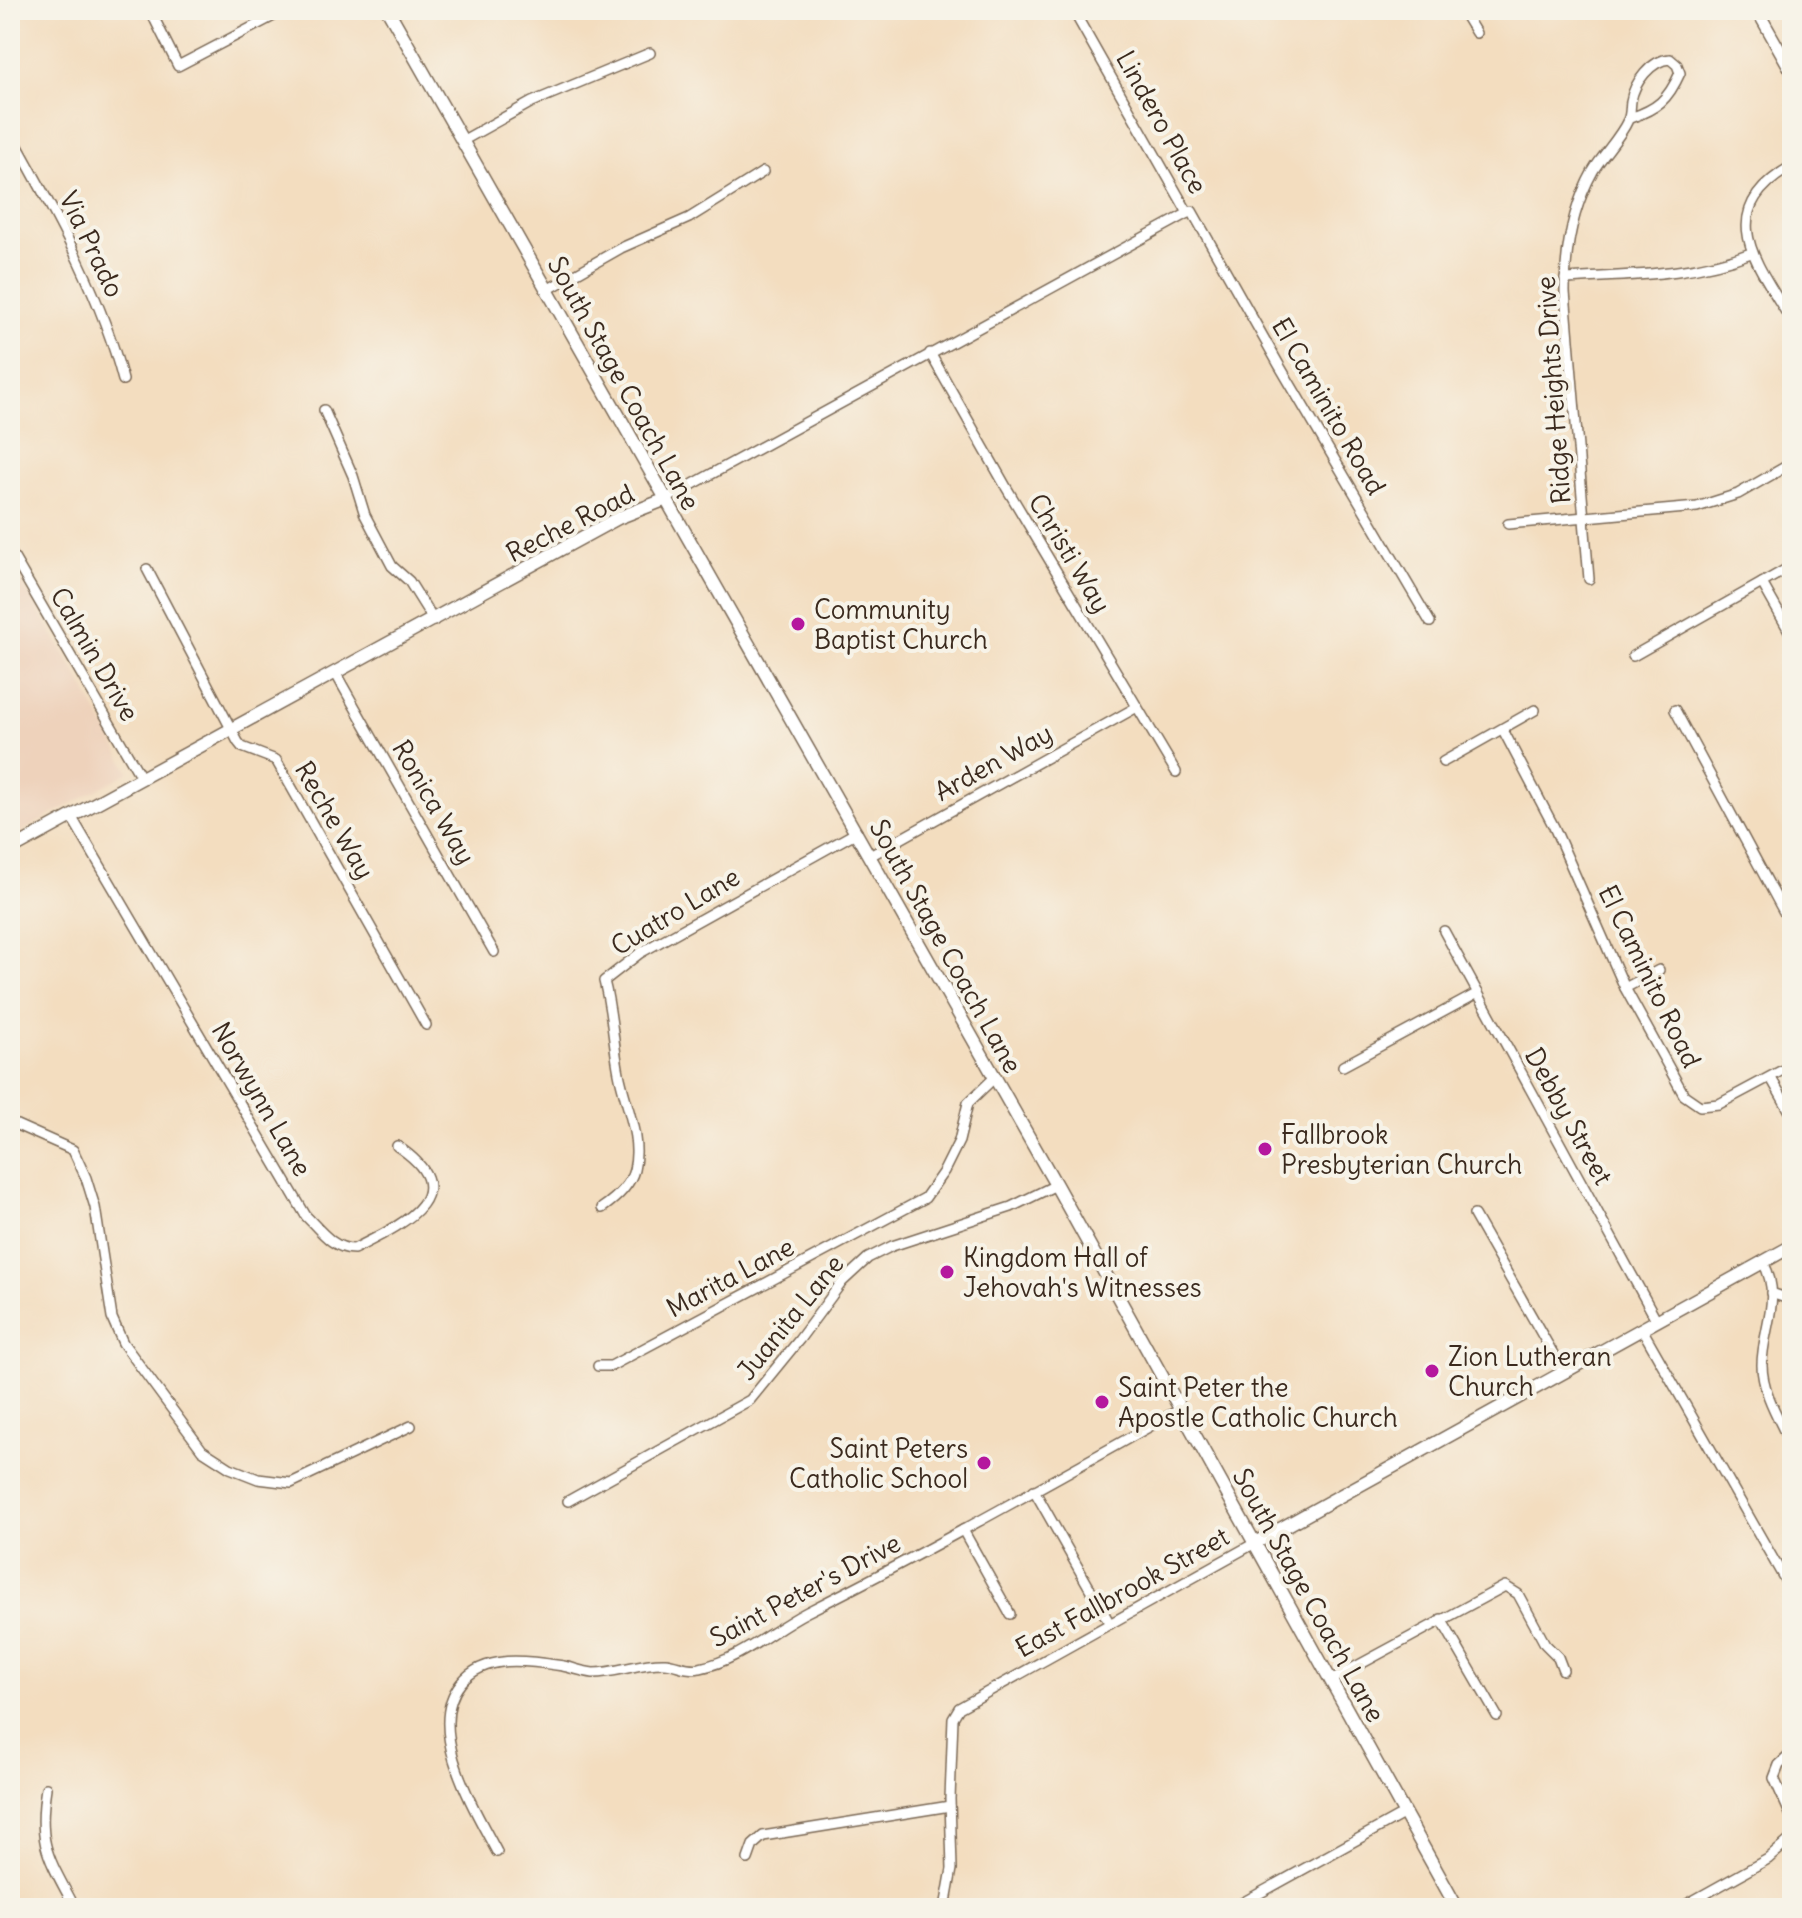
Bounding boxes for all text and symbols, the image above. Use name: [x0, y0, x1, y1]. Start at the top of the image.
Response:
street label: Lindero Place: [1109, 45, 1215, 199]
street label: Via Prado: [52, 186, 132, 302]
street label: South Stage Coach Lane: [541, 250, 707, 516]
street label: Ridge Heights Drive: [1529, 275, 1577, 505]
street label: El Caminito Road: [1265, 312, 1393, 500]
street label: Reche Road: [500, 477, 640, 569]
street label: Christi Way: [1022, 487, 1118, 619]
street label: Calmin Drive: [43, 581, 147, 727]
place label: Community Baptist Church: [814, 593, 988, 656]
marker: Community Baptist Church: [789, 615, 807, 633]
street label: Arden Way: [928, 716, 1058, 808]
street label: Ronica Way: [385, 734, 483, 870]
street label: Reche Way: [288, 755, 382, 885]
street label: South Stage Coach Lane: [863, 813, 1029, 1079]
street label: Cuatro Lane: [605, 860, 745, 962]
street label: El Caminito Road: [1592, 879, 1708, 1073]
street label: Norwynn Lane: [205, 1016, 319, 1182]
street label: Debby Street: [1518, 1042, 1620, 1190]
place label: Fallbrook Presbyterian Church: [1281, 1118, 1522, 1181]
marker: Fallbrook Presbyterian Church: [1256, 1140, 1274, 1158]
street label: Marita Lane: [661, 1230, 799, 1324]
place label: Kingdom Hall of Jehovah's Witnesses: [963, 1241, 1202, 1304]
street label: Juanita Lane: [729, 1248, 851, 1386]
marker: Kingdom Hall of Jehovah's Witnesses: [938, 1263, 956, 1281]
place label: Zion Lutheran Church: [1448, 1340, 1611, 1403]
marker: Zion Lutheran Church: [1423, 1362, 1441, 1380]
place label: Saint Peter the Apostle Catholic Church: [1118, 1371, 1398, 1434]
marker: Saint Peter the Apostle Catholic Church: [1093, 1393, 1111, 1411]
place label: Saint Peters Catholic School: [789, 1432, 968, 1495]
marker: Saint Peters Catholic School: [975, 1454, 993, 1472]
street label: South Stage Coach Lane: [1226, 1462, 1392, 1728]
street label: East Fallbrook Street: [1009, 1519, 1235, 1664]
street label: Saint Peter's Drive: [704, 1526, 906, 1654]

